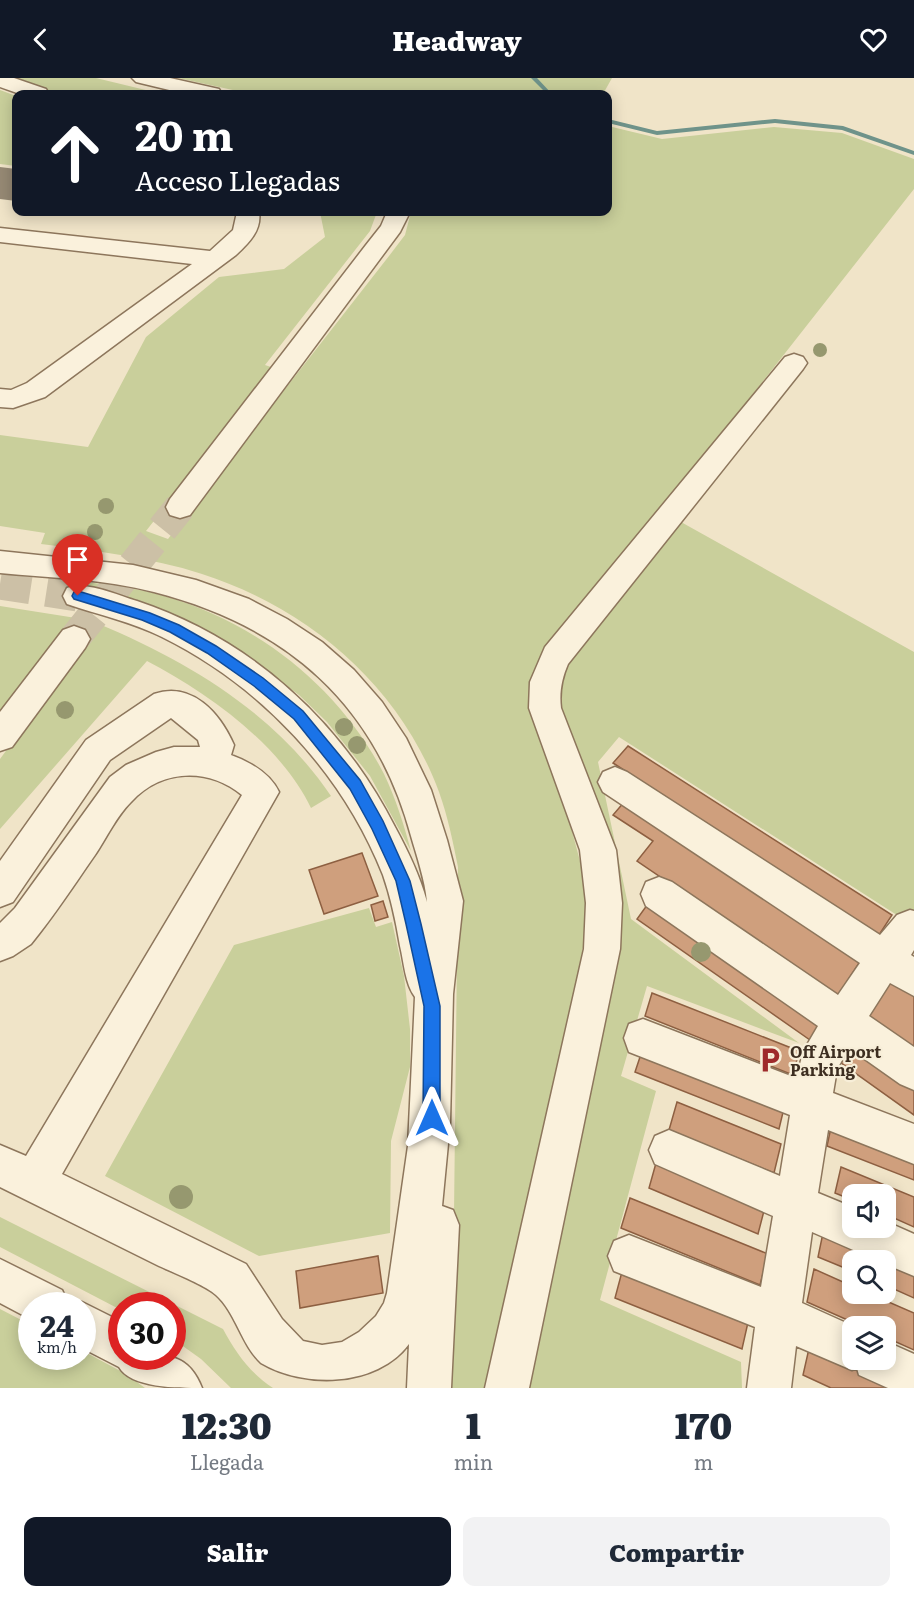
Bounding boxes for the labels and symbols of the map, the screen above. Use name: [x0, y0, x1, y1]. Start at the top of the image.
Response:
pin: [52, 534, 103, 596]
place label: Off Airport Parking: [790, 1039, 881, 1081]
parking icon: Off Airport Parking: [755, 1045, 785, 1075]
position arrow: [400, 1086, 464, 1150]
speed limit sign: 30: [108, 1292, 186, 1370]

